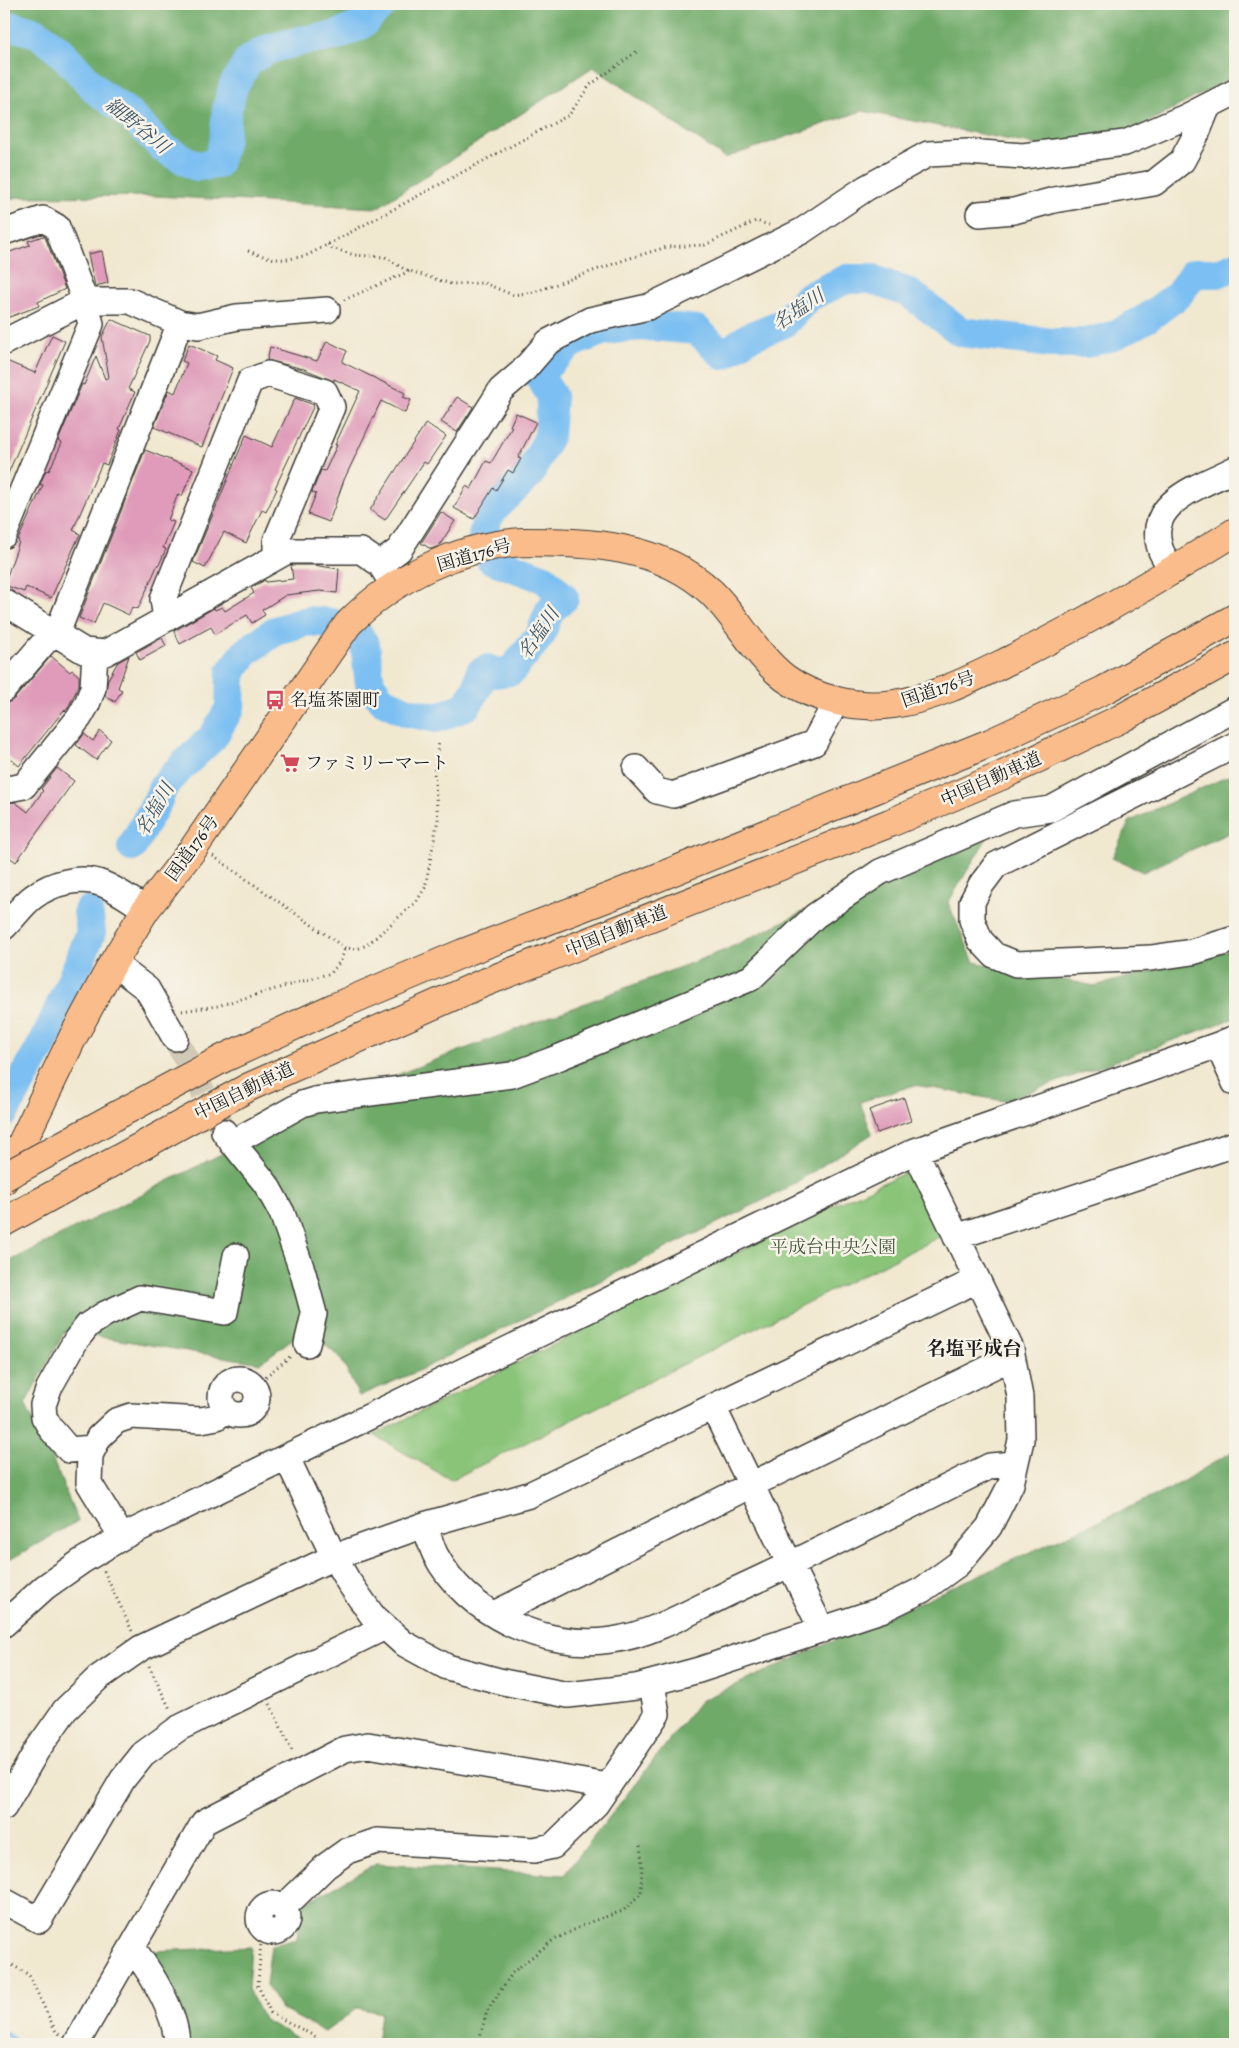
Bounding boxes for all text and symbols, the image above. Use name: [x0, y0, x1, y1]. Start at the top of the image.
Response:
water label: 細野谷川: [100, 92, 177, 161]
water label: 名塩川: [768, 282, 831, 337]
street label: 国道176号: [434, 533, 514, 577]
water label: 名塩川: [512, 601, 567, 664]
street label: 国道176号: [898, 665, 978, 713]
place label: 名塩茶園町: [290, 688, 380, 712]
bus stop icon: 名塩茶園町: [264, 689, 286, 711]
street label: 中国自動車道: [937, 746, 1045, 812]
place label: ファミリーマート: [305, 751, 449, 775]
supermarket icon: ファミリーマート: [279, 752, 301, 774]
water label: 名塩川: [129, 777, 181, 841]
street label: 国道176号: [160, 810, 224, 886]
street label: 中国自動車道: [561, 900, 671, 962]
street label: 中国自動車道: [190, 1057, 298, 1125]
park label: 平成台中央公園: [770, 1235, 896, 1259]
district label: 名塩平成台: [926, 1336, 1022, 1362]

